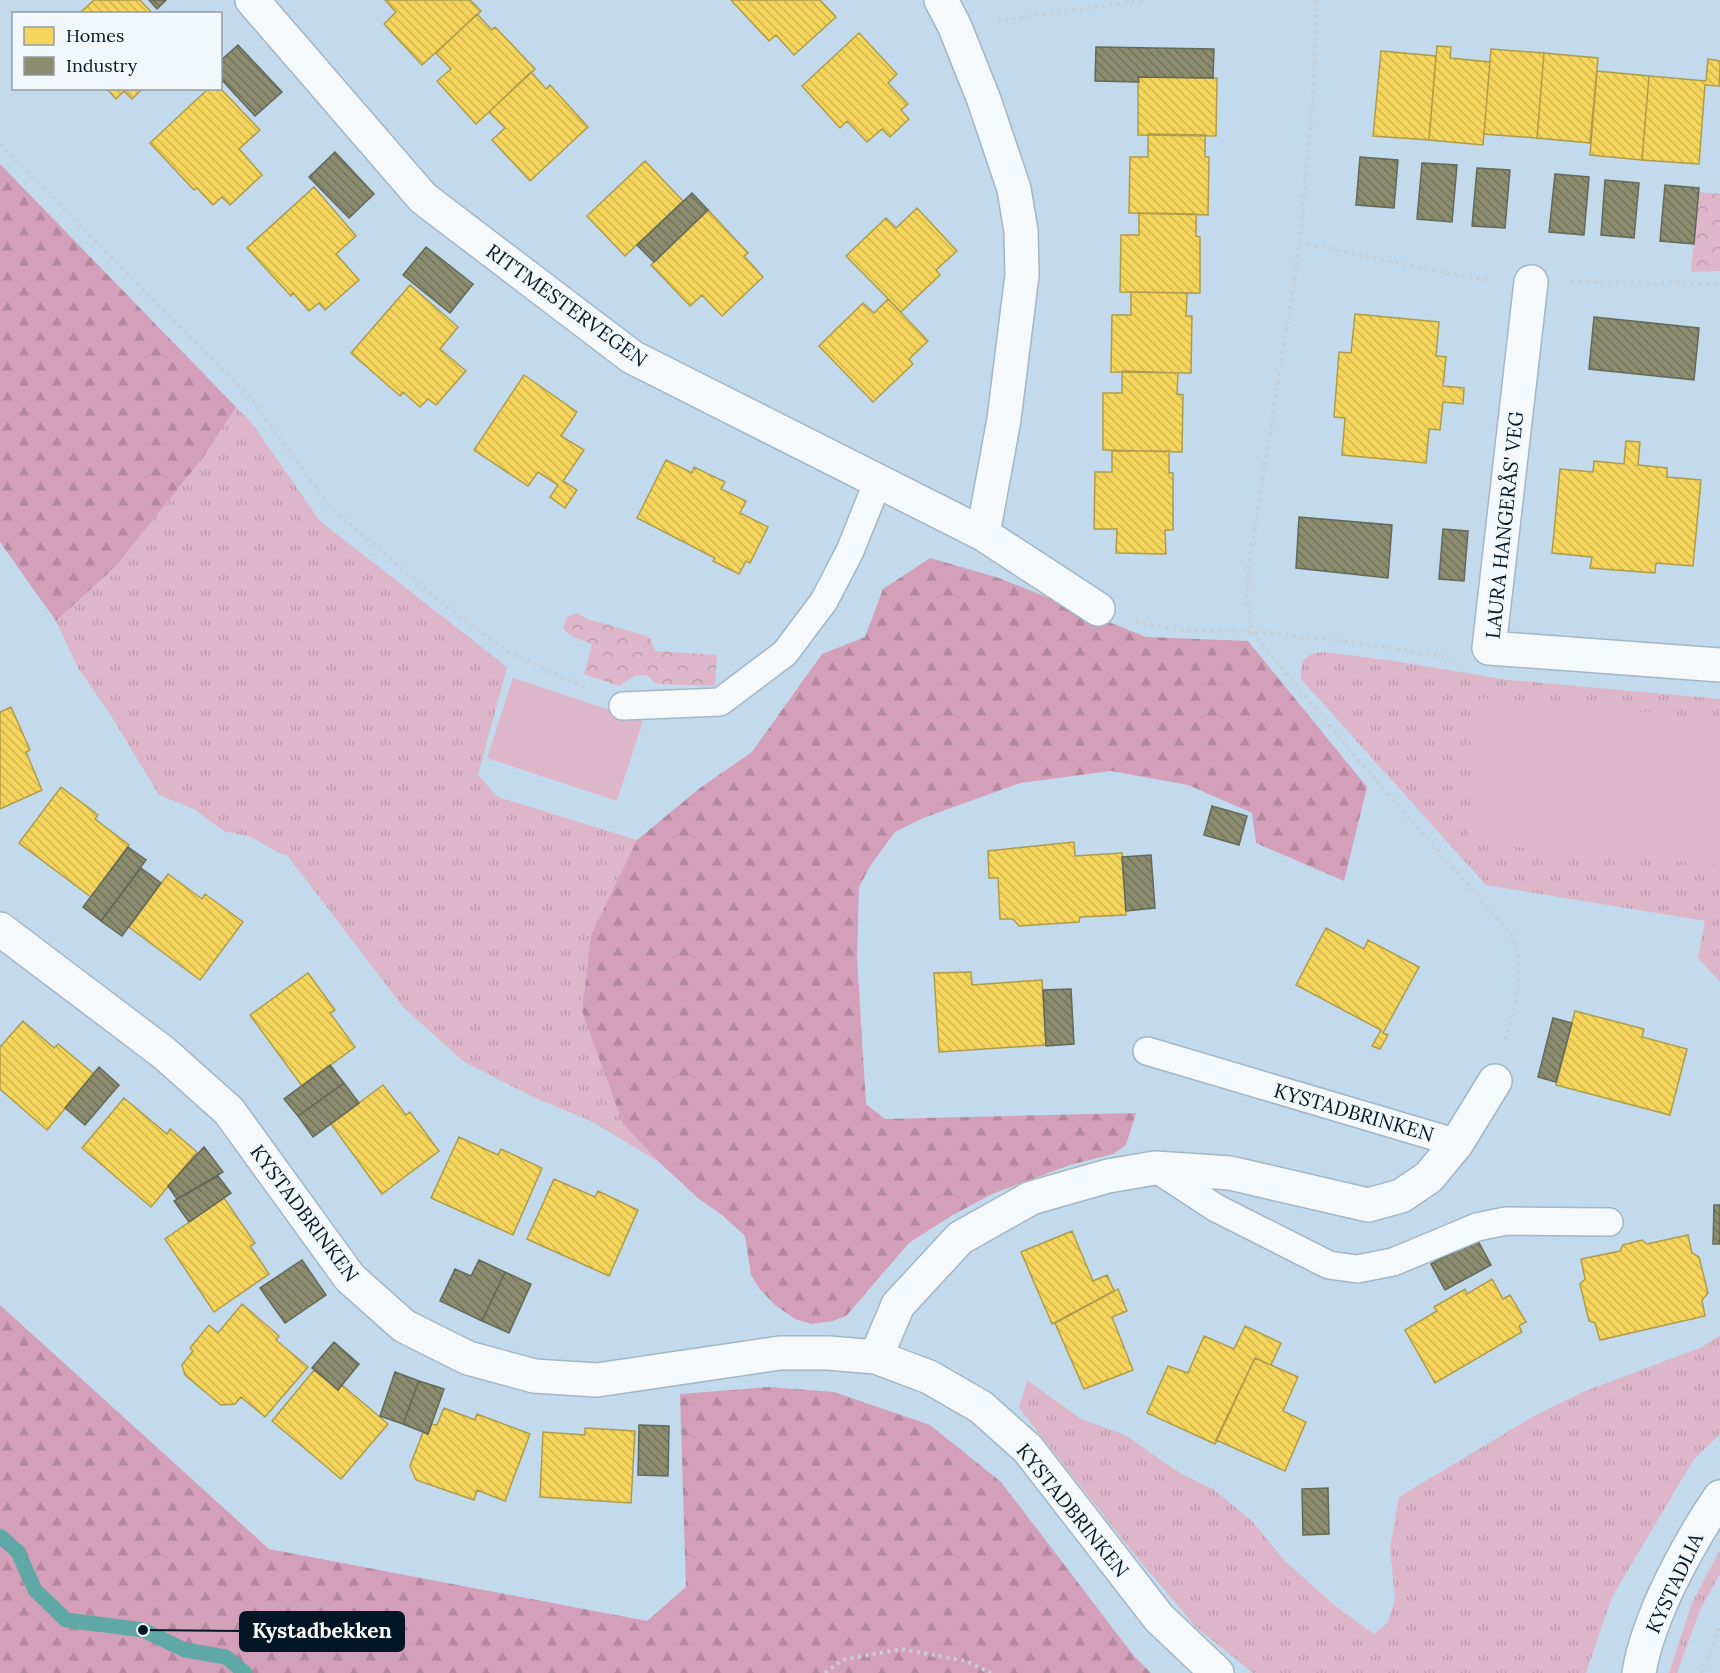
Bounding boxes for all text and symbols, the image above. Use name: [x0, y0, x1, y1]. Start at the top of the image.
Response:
legend: [12, 12, 222, 90]
text: Homes: [66, 24, 124, 47]
text: Industry: [66, 54, 138, 77]
street label: RITTMESTERVEGEN: [482, 238, 652, 372]
street label: LAURA HANGERÅS' VEG: [1480, 410, 1528, 640]
street label: KYSTADBRINKEN: [1271, 1077, 1437, 1147]
street label: KYSTADBRINKEN: [245, 1139, 365, 1287]
street label: KYSTADBRINKEN: [1011, 1438, 1135, 1582]
street label: KYSTADLIA: [1640, 1528, 1708, 1637]
callout: Kystadbekken: [240, 1612, 404, 1651]
text: Kystadbekken: [252, 1617, 392, 1644]

